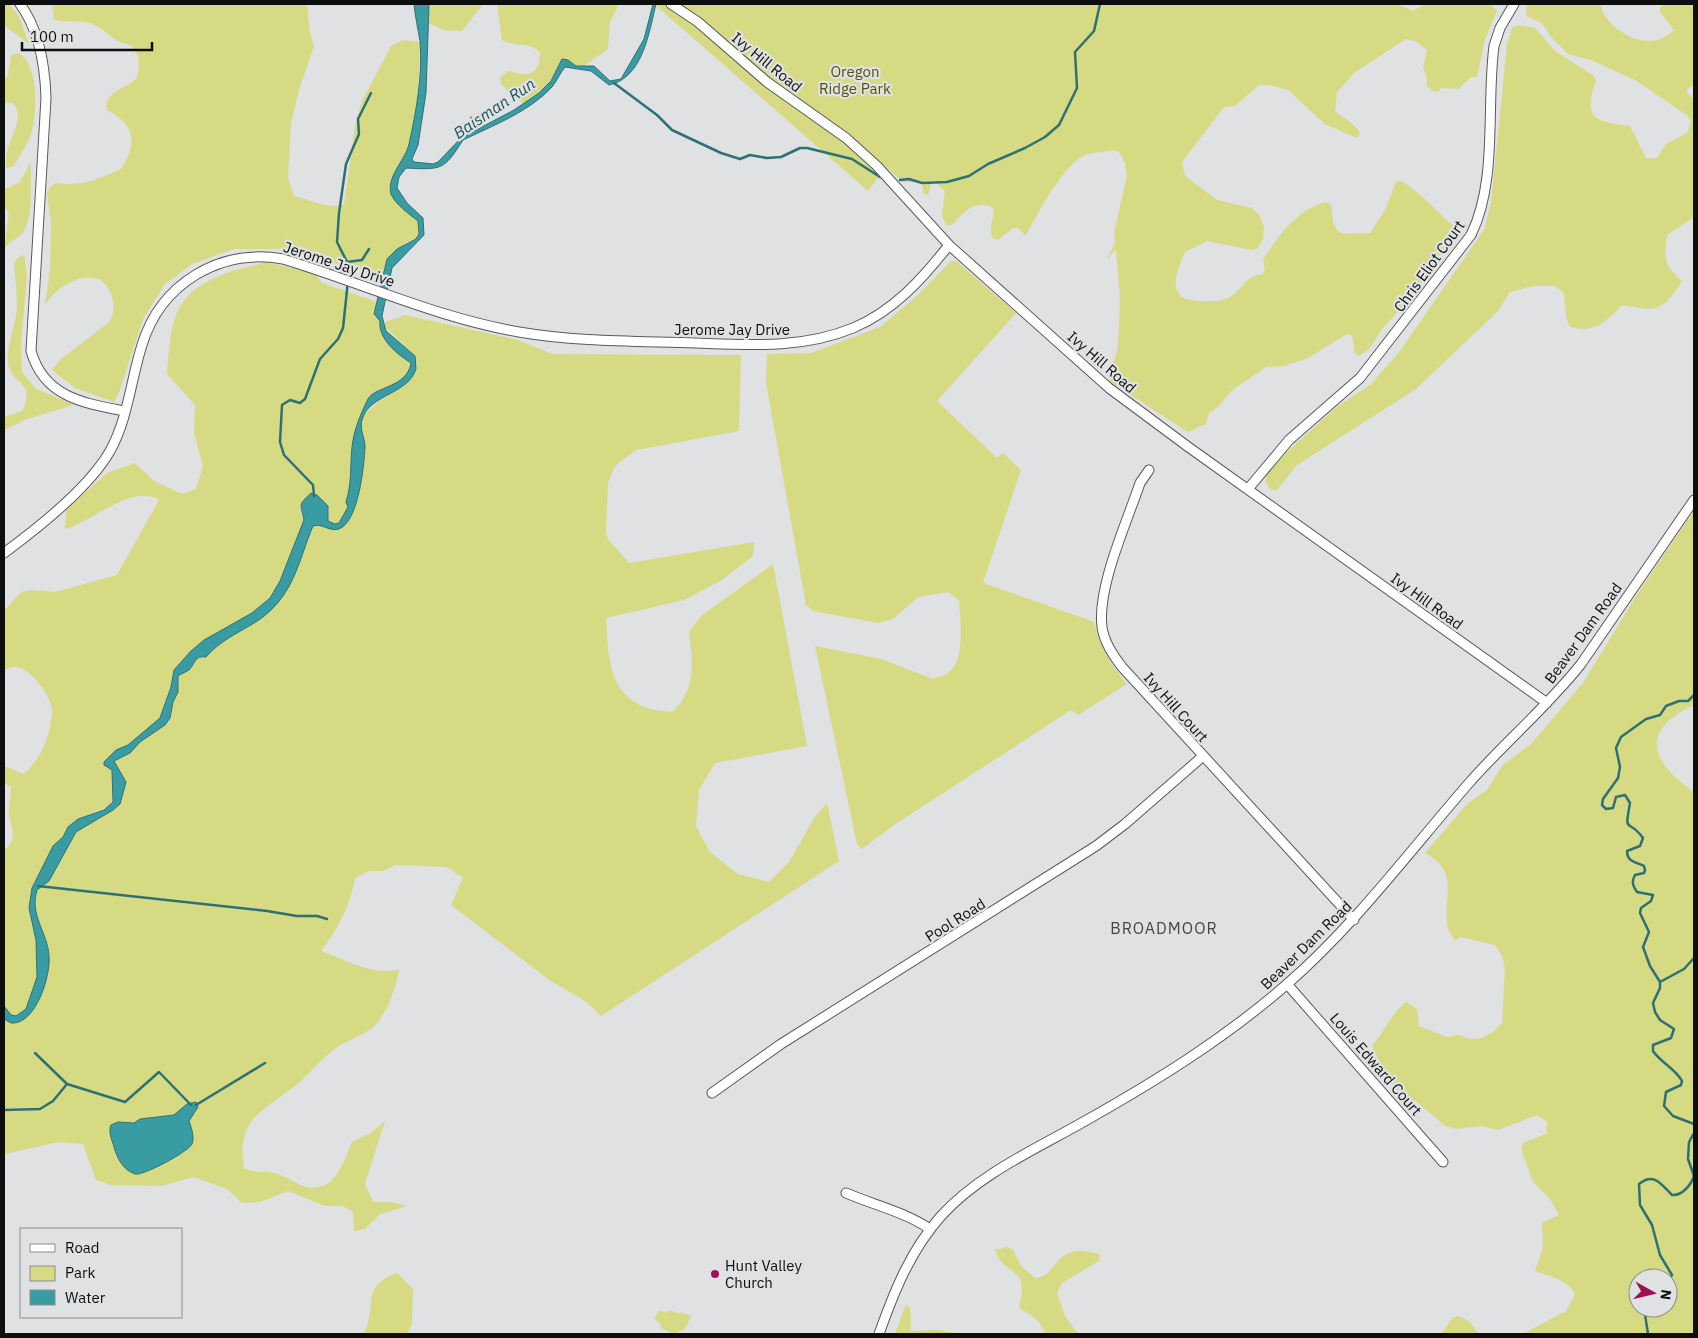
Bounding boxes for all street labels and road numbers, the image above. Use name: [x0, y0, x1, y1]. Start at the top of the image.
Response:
street label: Ivy Hill Road: [728, 28, 806, 96]
street label: Chris Eliot Court: [1389, 216, 1469, 316]
street label: Jerome Jay Drive: [281, 237, 397, 291]
street label: Jerome Jay Drive: [674, 320, 790, 339]
street label: Ivy Hill Road: [1064, 327, 1140, 397]
street label: Ivy Hill Road: [1387, 568, 1467, 634]
street label: Beaver Dam Road: [1540, 579, 1626, 687]
street label: Ivy Hill Court: [1140, 668, 1212, 746]
street label: Pool Road: [921, 894, 989, 946]
street label: Beaver Dam Road: [1256, 897, 1356, 993]
street label: Louis Edward Court: [1326, 1009, 1426, 1119]

